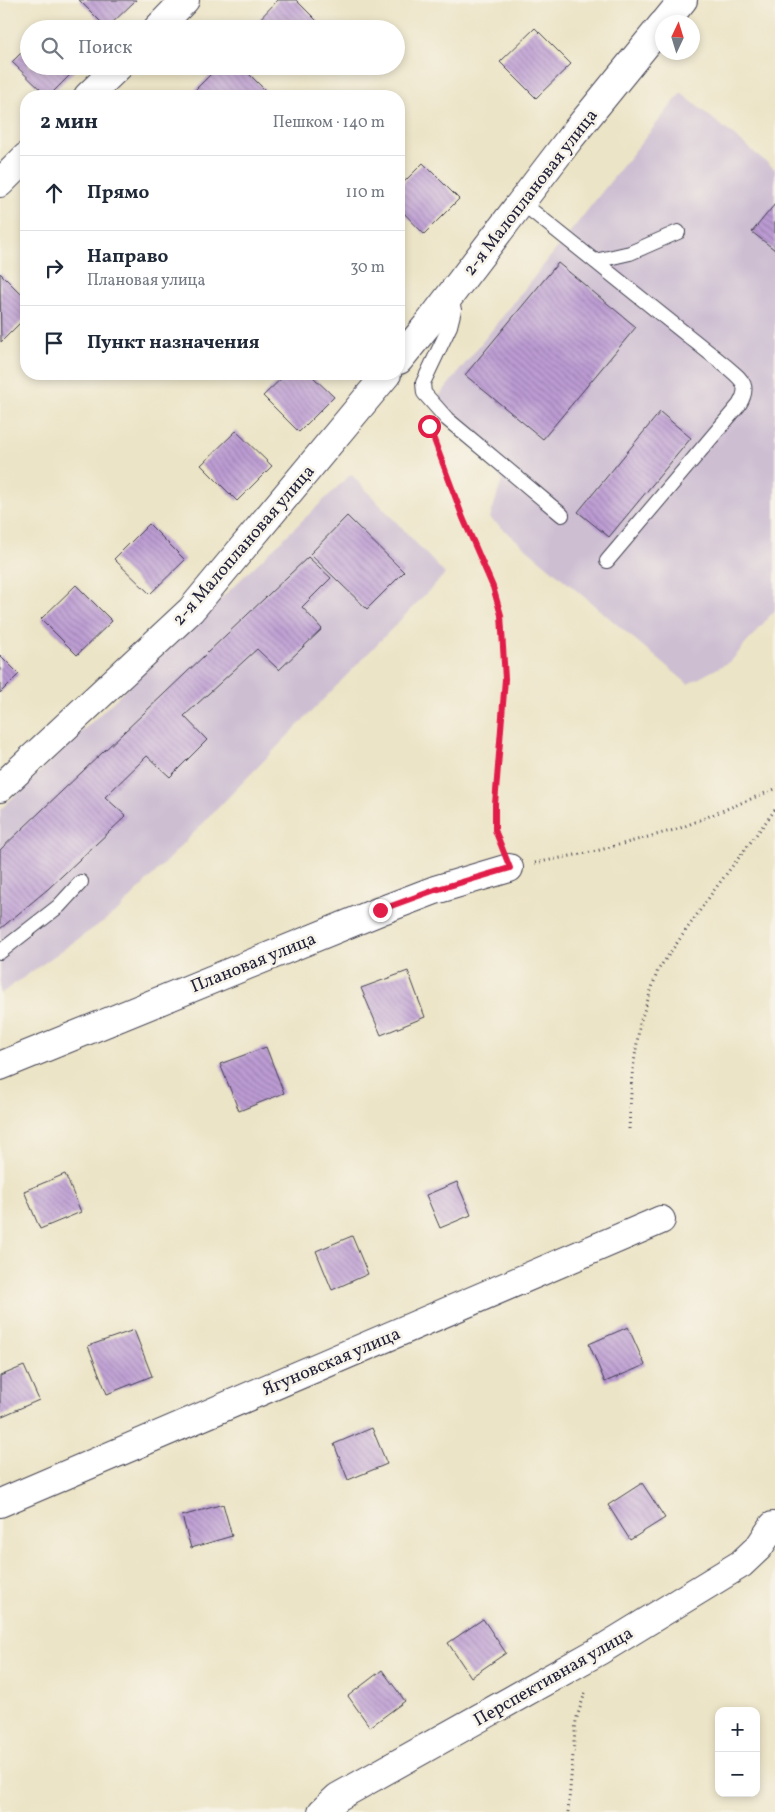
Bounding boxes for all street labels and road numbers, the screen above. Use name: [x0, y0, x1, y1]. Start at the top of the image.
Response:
street label: 2-я Малоплановая улица: [458, 104, 604, 282]
street label: 2-я Малоплановая улица: [167, 460, 321, 632]
street label: Плановая улица: [187, 927, 320, 1000]
street label: Ягуновская улица: [259, 1322, 405, 1403]
street label: Перспективная улица: [469, 1621, 638, 1733]

